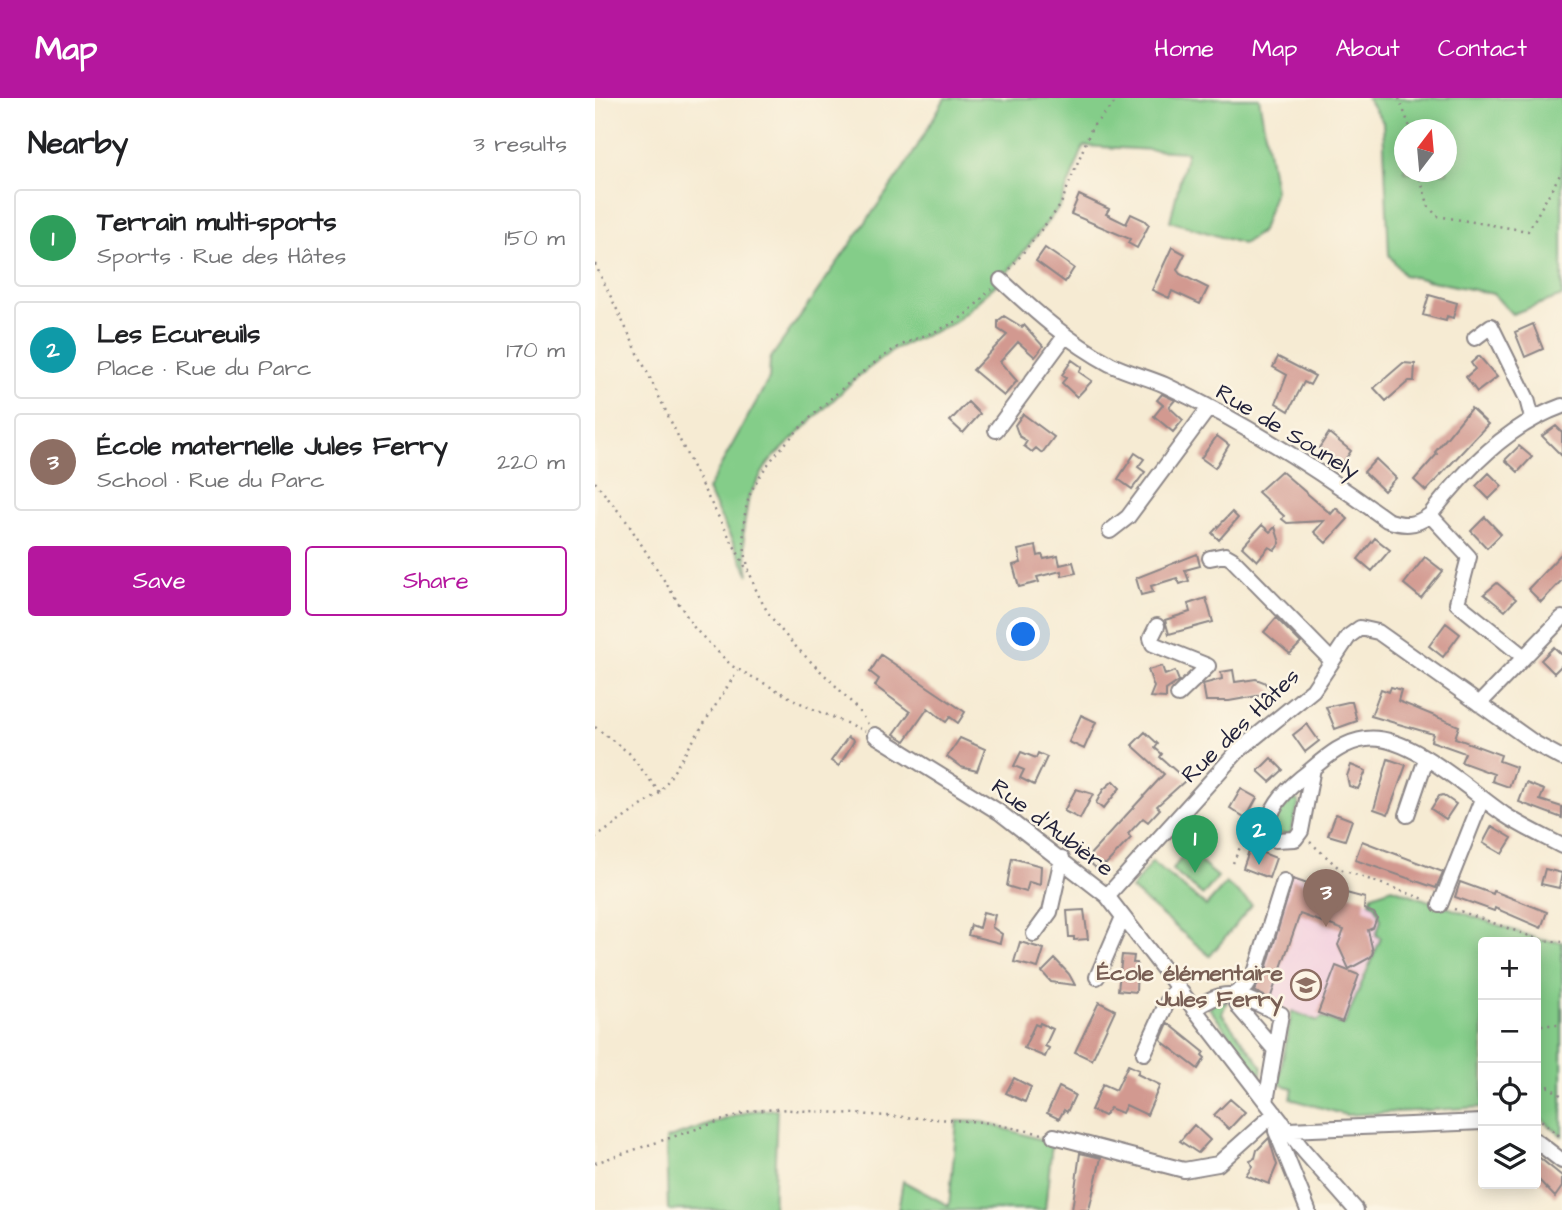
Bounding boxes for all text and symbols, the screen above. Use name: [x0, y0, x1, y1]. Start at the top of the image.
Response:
text: Map: [35, 26, 97, 72]
text: Home: [1154, 32, 1214, 66]
text: Map: [1252, 32, 1297, 66]
text: About: [1335, 32, 1400, 66]
text: Contact: [1438, 32, 1527, 66]
north arrow: [1394, 119, 1457, 182]
text: Nearby: [28, 123, 128, 165]
text: 3 results: [473, 128, 567, 160]
text: Terrain multi-sports: [97, 204, 337, 240]
text: 1: [52, 222, 54, 254]
text: 150 m: [504, 222, 565, 254]
text: Sports · Rue des Hâtes: [97, 240, 346, 272]
text: Les Ecureuils: [97, 316, 260, 352]
text: 2: [46, 334, 60, 366]
text: 170 m: [506, 334, 565, 366]
text: Place · Rue du Parc: [97, 352, 312, 384]
street label: Rue de Sounely: [1209, 376, 1366, 489]
text: École maternelle Jules Ferry: [97, 428, 448, 464]
text: 3: [47, 446, 59, 478]
text: 220 m: [497, 446, 565, 478]
text: School · Rue du Parc: [97, 464, 325, 496]
button: Save: [28, 546, 291, 616]
button: Share: [305, 546, 567, 616]
your location: [1006, 617, 1040, 651]
street label: Rue des Hâtes: [1174, 661, 1307, 791]
street label: Rue d'Aubière: [985, 771, 1120, 884]
pin: 2: [1236, 807, 1282, 865]
pin: 1: [1172, 815, 1218, 873]
pin: 3: [1303, 869, 1349, 927]
map controls: [1478, 937, 1541, 1189]
button: +: [1478, 937, 1541, 1000]
place label: École élémentaire Jules Ferry: [1097, 957, 1284, 1017]
school or university icon: École élémentaire Jules Ferry: [1289, 968, 1323, 1002]
button: −: [1478, 1000, 1541, 1063]
button: locate: [1478, 1063, 1541, 1126]
button: layers: [1478, 1126, 1541, 1189]

